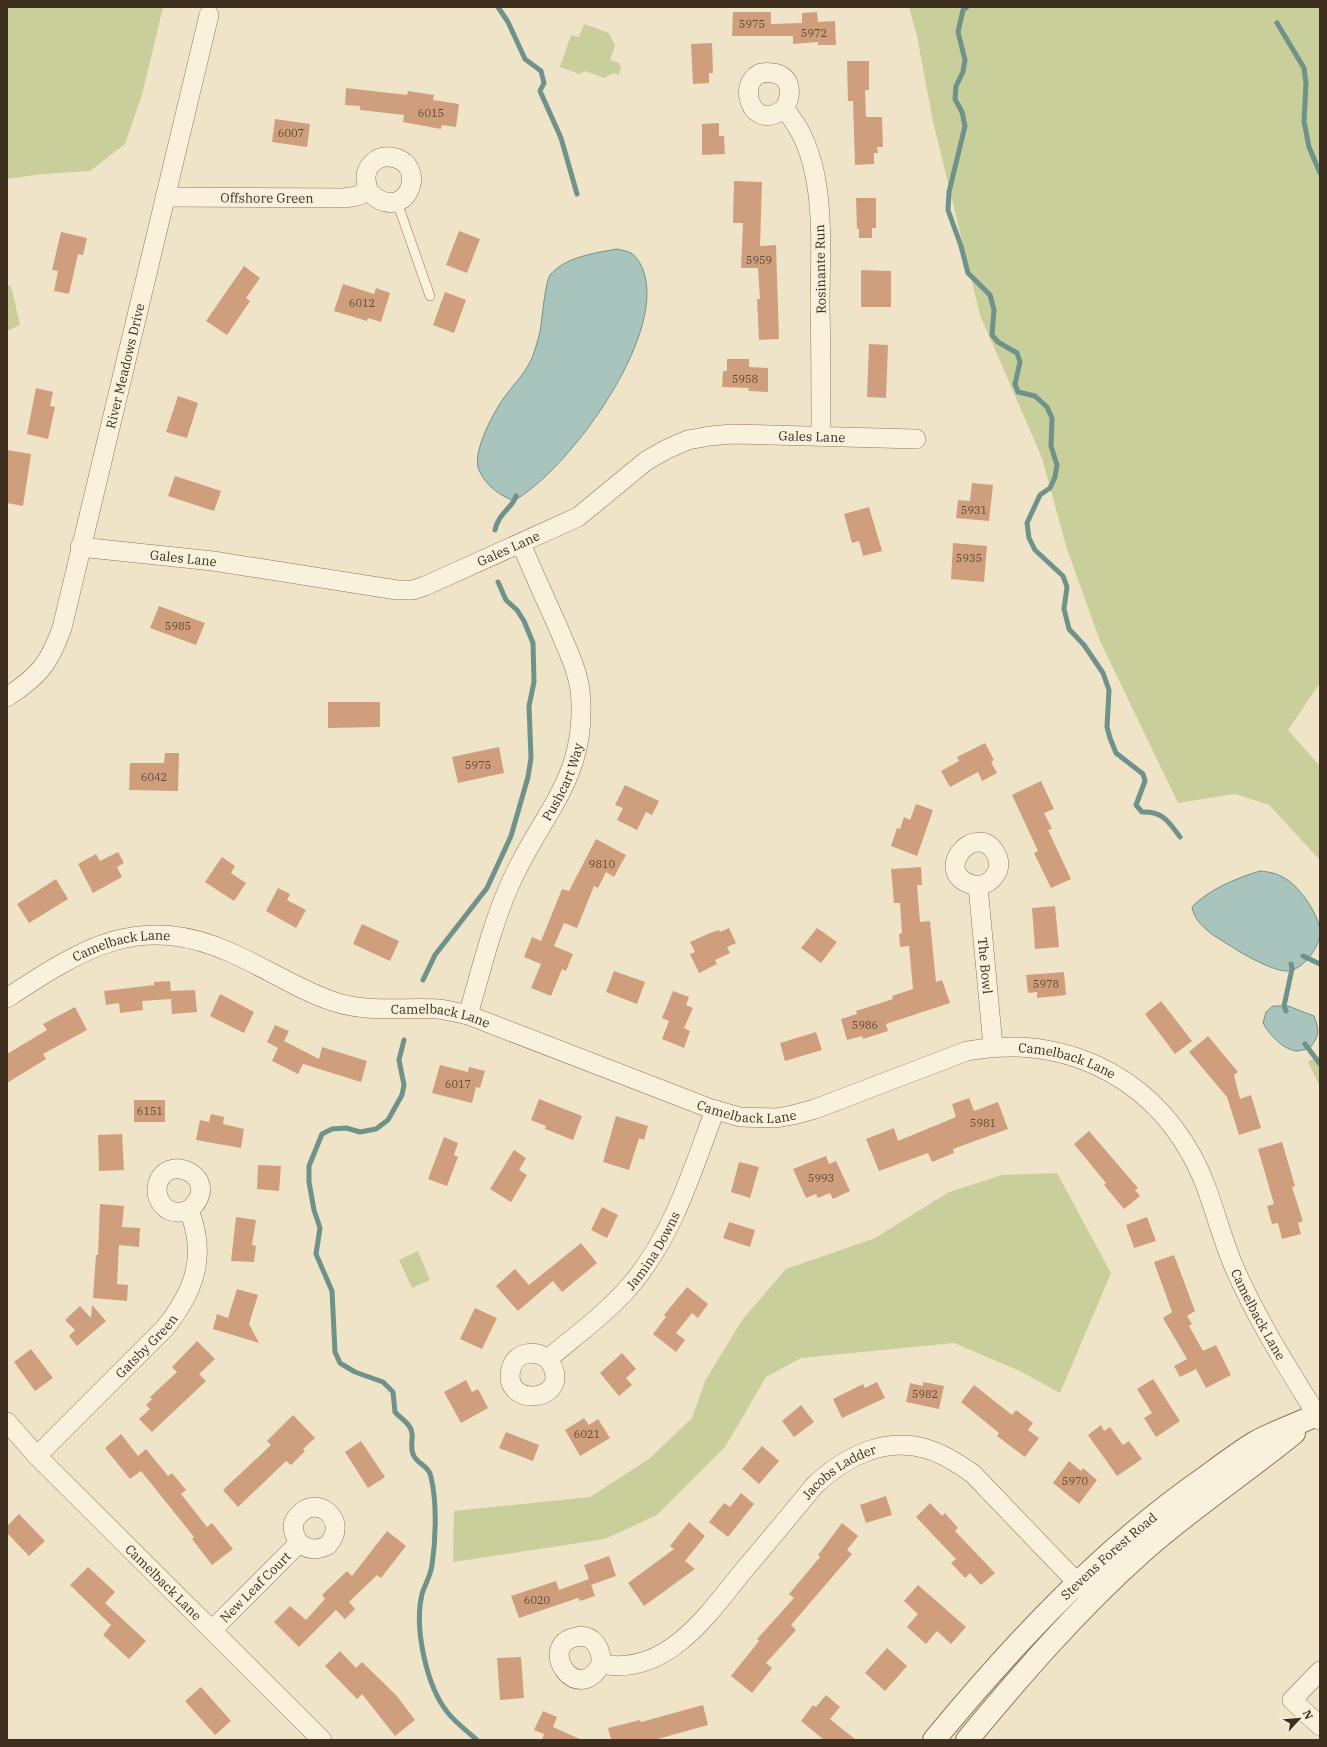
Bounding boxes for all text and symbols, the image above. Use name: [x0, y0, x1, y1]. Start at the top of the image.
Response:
house number: 5975: [739, 17, 765, 31]
house number: 5972: [801, 26, 827, 40]
house number: 6015: [418, 106, 444, 120]
house number: 6007: [278, 126, 304, 140]
street label: Offshore Green: [220, 189, 314, 207]
street label: Rosinante Run: [811, 224, 830, 314]
house number: 5959: [746, 253, 772, 267]
house number: 6012: [349, 296, 375, 310]
street label: River Meadows Drive: [102, 302, 149, 430]
house number: 5958: [732, 372, 758, 386]
street label: Gales Lane: [778, 427, 846, 446]
house number: 5931: [961, 503, 987, 517]
street label: Gales Lane: [474, 527, 543, 570]
street label: Gales Lane: [149, 546, 218, 570]
house number: 5935: [956, 551, 982, 565]
house number: 5985: [165, 619, 191, 633]
street label: Pushcart Way: [538, 741, 587, 824]
house number: 5975: [465, 758, 491, 772]
house number: 6042: [141, 770, 167, 784]
house number: 9810: [589, 857, 616, 871]
street label: Camelback Lane: [69, 927, 171, 966]
street label: The Bowl: [974, 937, 996, 995]
house number: 5978: [1033, 977, 1059, 991]
street label: Camelback Lane: [391, 1001, 493, 1032]
house number: 5986: [852, 1018, 878, 1032]
street label: Camelback Lane: [1018, 1039, 1119, 1083]
house number: 6017: [445, 1077, 471, 1091]
street label: Camelback Lane: [694, 1096, 798, 1127]
house number: 6151: [137, 1104, 163, 1118]
house number: 5981: [970, 1116, 996, 1130]
house number: 5993: [808, 1171, 834, 1185]
street label: Jamina Downs: [622, 1209, 684, 1294]
street label: Camelback Lane: [1227, 1266, 1289, 1363]
street label: Gatsby Green: [112, 1311, 182, 1382]
house number: 5982: [912, 1387, 938, 1401]
house number: 6021: [574, 1427, 600, 1441]
street label: Jacobs Ladder: [799, 1441, 878, 1503]
house number: 5970: [1062, 1474, 1089, 1488]
street label: Stevens Forest Road: [1057, 1509, 1160, 1604]
street label: Camelback Lane: [121, 1541, 205, 1624]
street label: New Leaf Court: [216, 1548, 295, 1626]
house number: 6020: [524, 1593, 551, 1607]
north arrow: [1279, 1699, 1319, 1739]
text: N: [1300, 1708, 1316, 1722]

